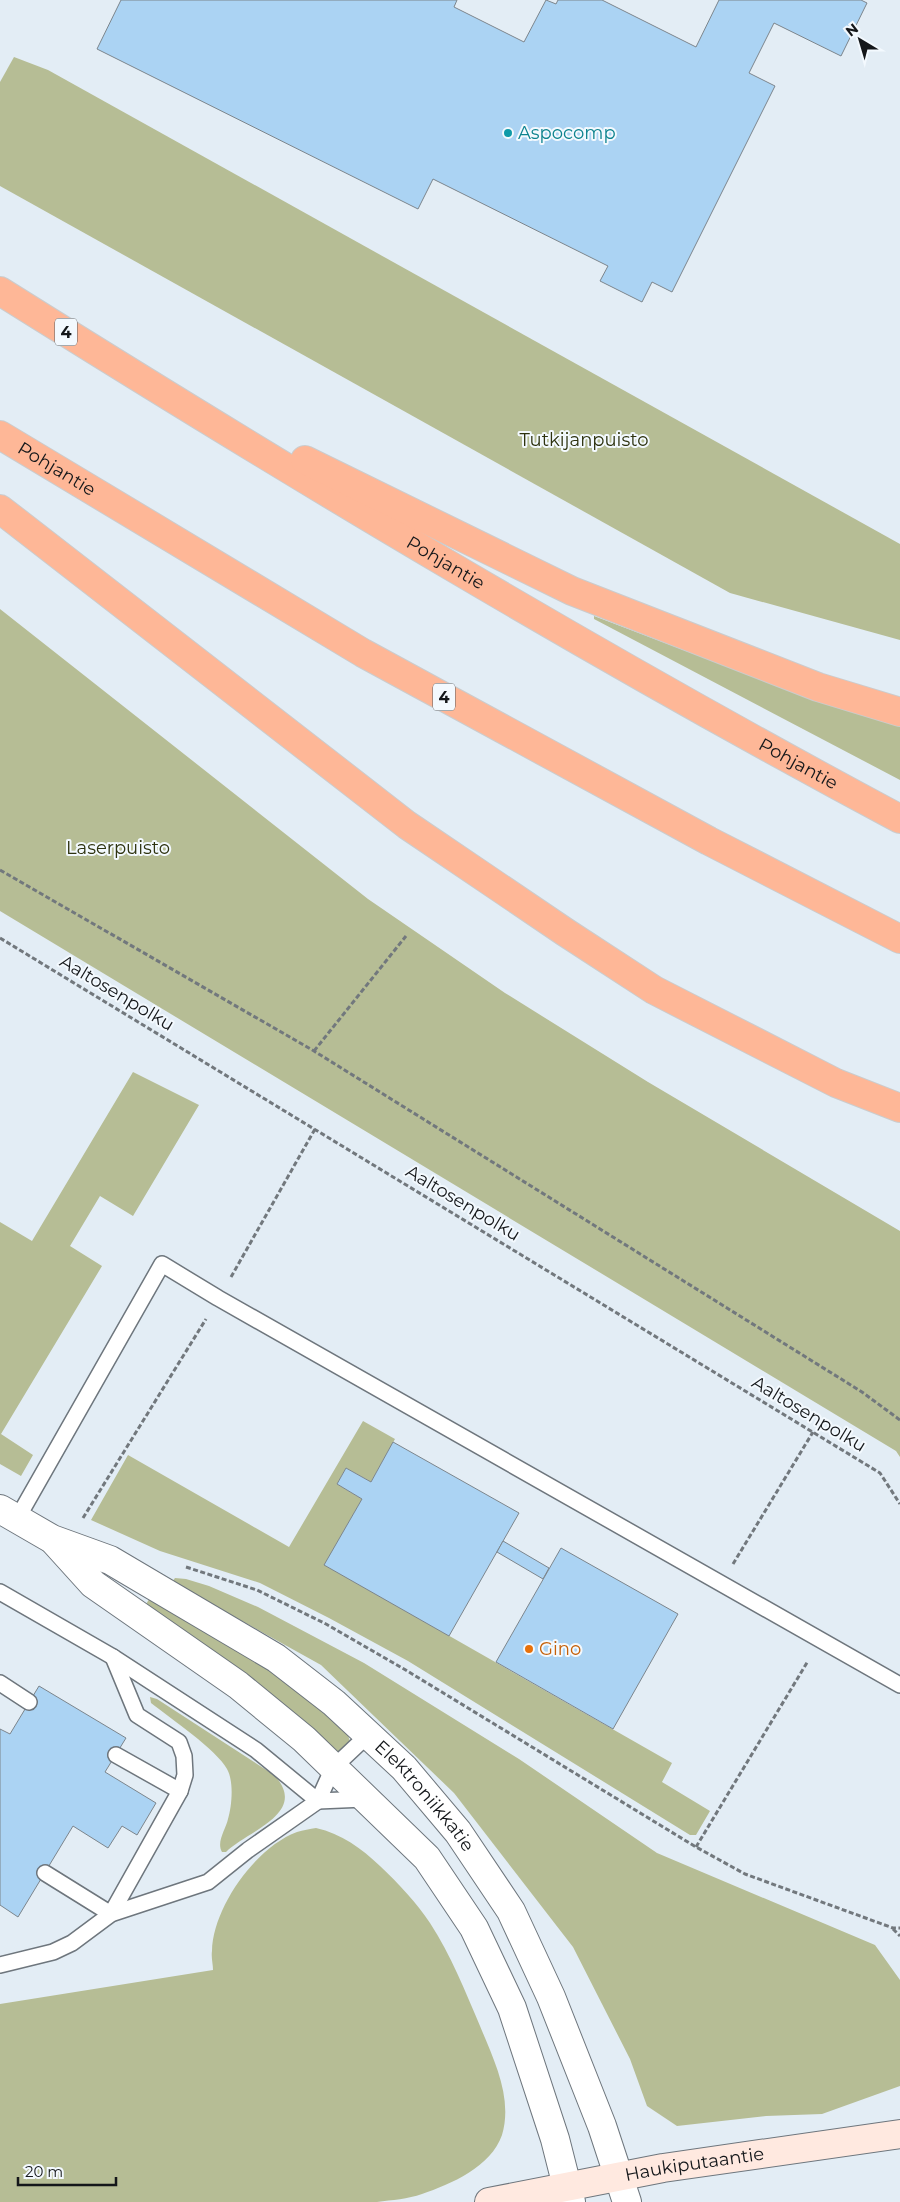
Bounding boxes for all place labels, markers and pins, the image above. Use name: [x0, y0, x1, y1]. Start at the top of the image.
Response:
place label: Aspocomp: [518, 122, 616, 144]
marker: Aspocomp: [502, 127, 514, 139]
place label: Gino: [539, 1638, 581, 1660]
marker: Gino: [523, 1643, 535, 1655]

